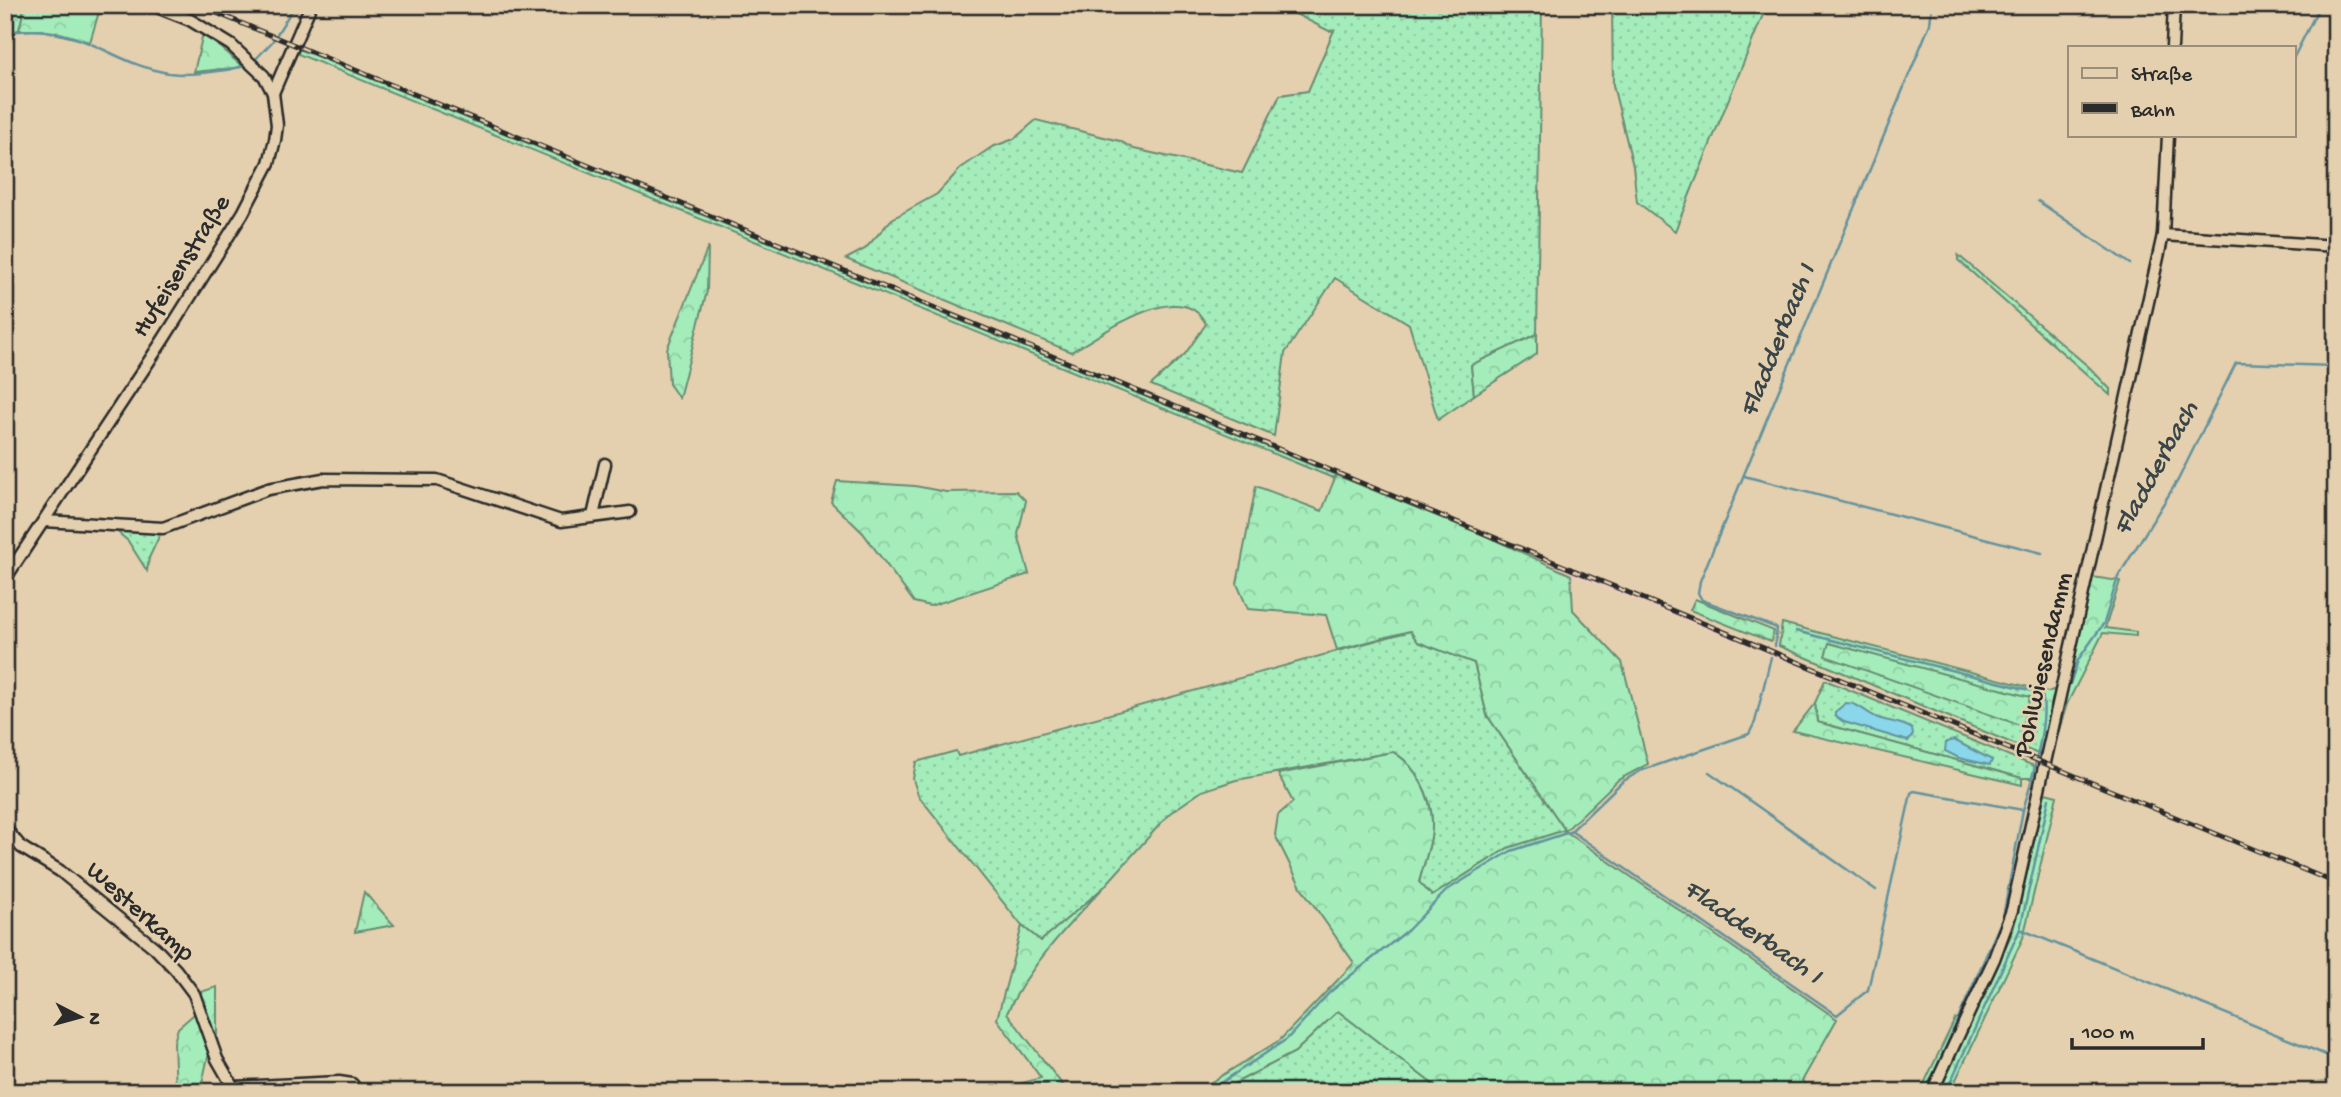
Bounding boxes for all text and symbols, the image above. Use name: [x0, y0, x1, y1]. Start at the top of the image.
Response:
legend: [2068, 46, 2296, 136]
text: Straße: [2131, 64, 2193, 89]
text: Bahn: [2130, 100, 2175, 125]
street label: Hufeisenstraße: [127, 189, 239, 344]
water label: Fladderbach I: [1733, 259, 1825, 422]
water label: Fladderbach: [2107, 395, 2208, 542]
street label: Pohlwiesendamm: [2008, 570, 2081, 761]
street label: Westerkamp: [78, 856, 200, 970]
water label: Fladderbach I: [1676, 873, 1829, 994]
north arrow: [46, 982, 116, 1052]
scale bar: [2072, 1006, 2203, 1050]
text: N: [81, 1011, 106, 1026]
text: 100 m: [2081, 1022, 2134, 1047]

